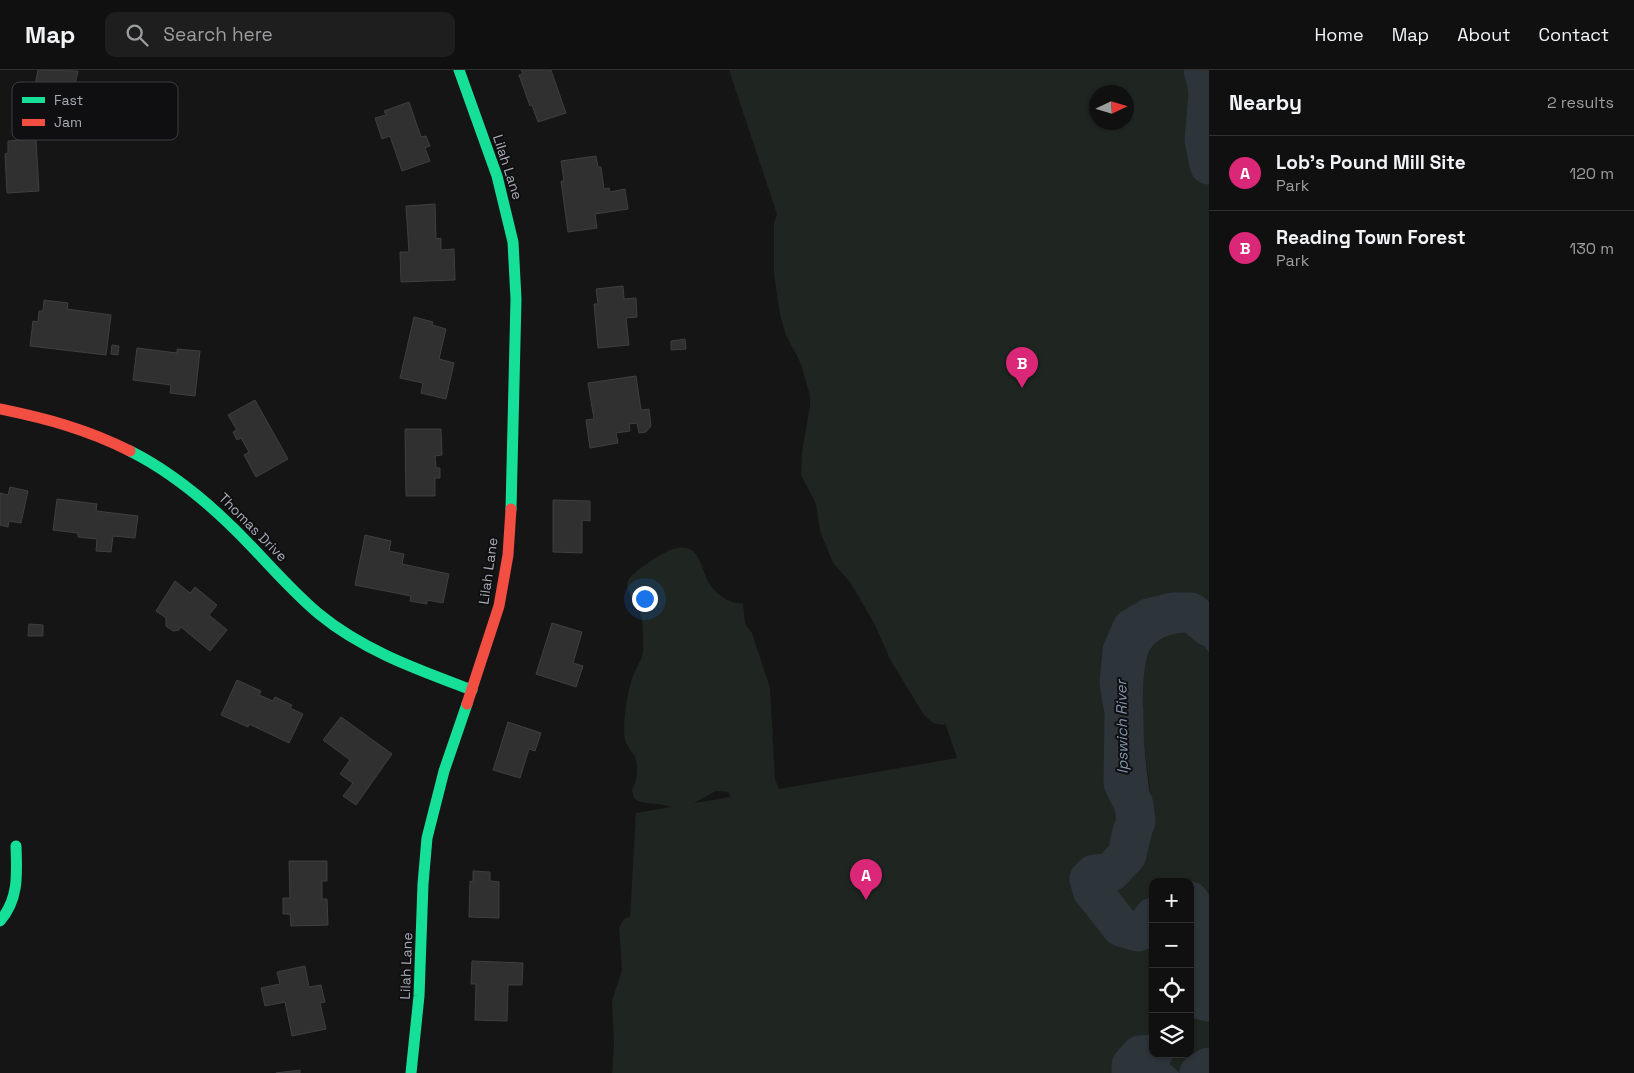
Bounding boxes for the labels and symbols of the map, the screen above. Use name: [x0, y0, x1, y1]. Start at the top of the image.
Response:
legend: [12, 82, 178, 140]
north arrow: [1089, 85, 1134, 130]
text: Fast: [54, 91, 83, 109]
text: Jam: [54, 113, 82, 131]
street label: Lilah Lane: [489, 132, 527, 202]
pin: B: [1006, 347, 1038, 388]
street label: Thomas Drive: [215, 489, 291, 565]
street label: Lilah Lane: [474, 536, 502, 606]
your location: [632, 586, 658, 612]
water label: Ipswich River: [1111, 678, 1132, 774]
pin: A: [850, 859, 882, 900]
street label: Lilah Lane: [396, 932, 416, 1000]

